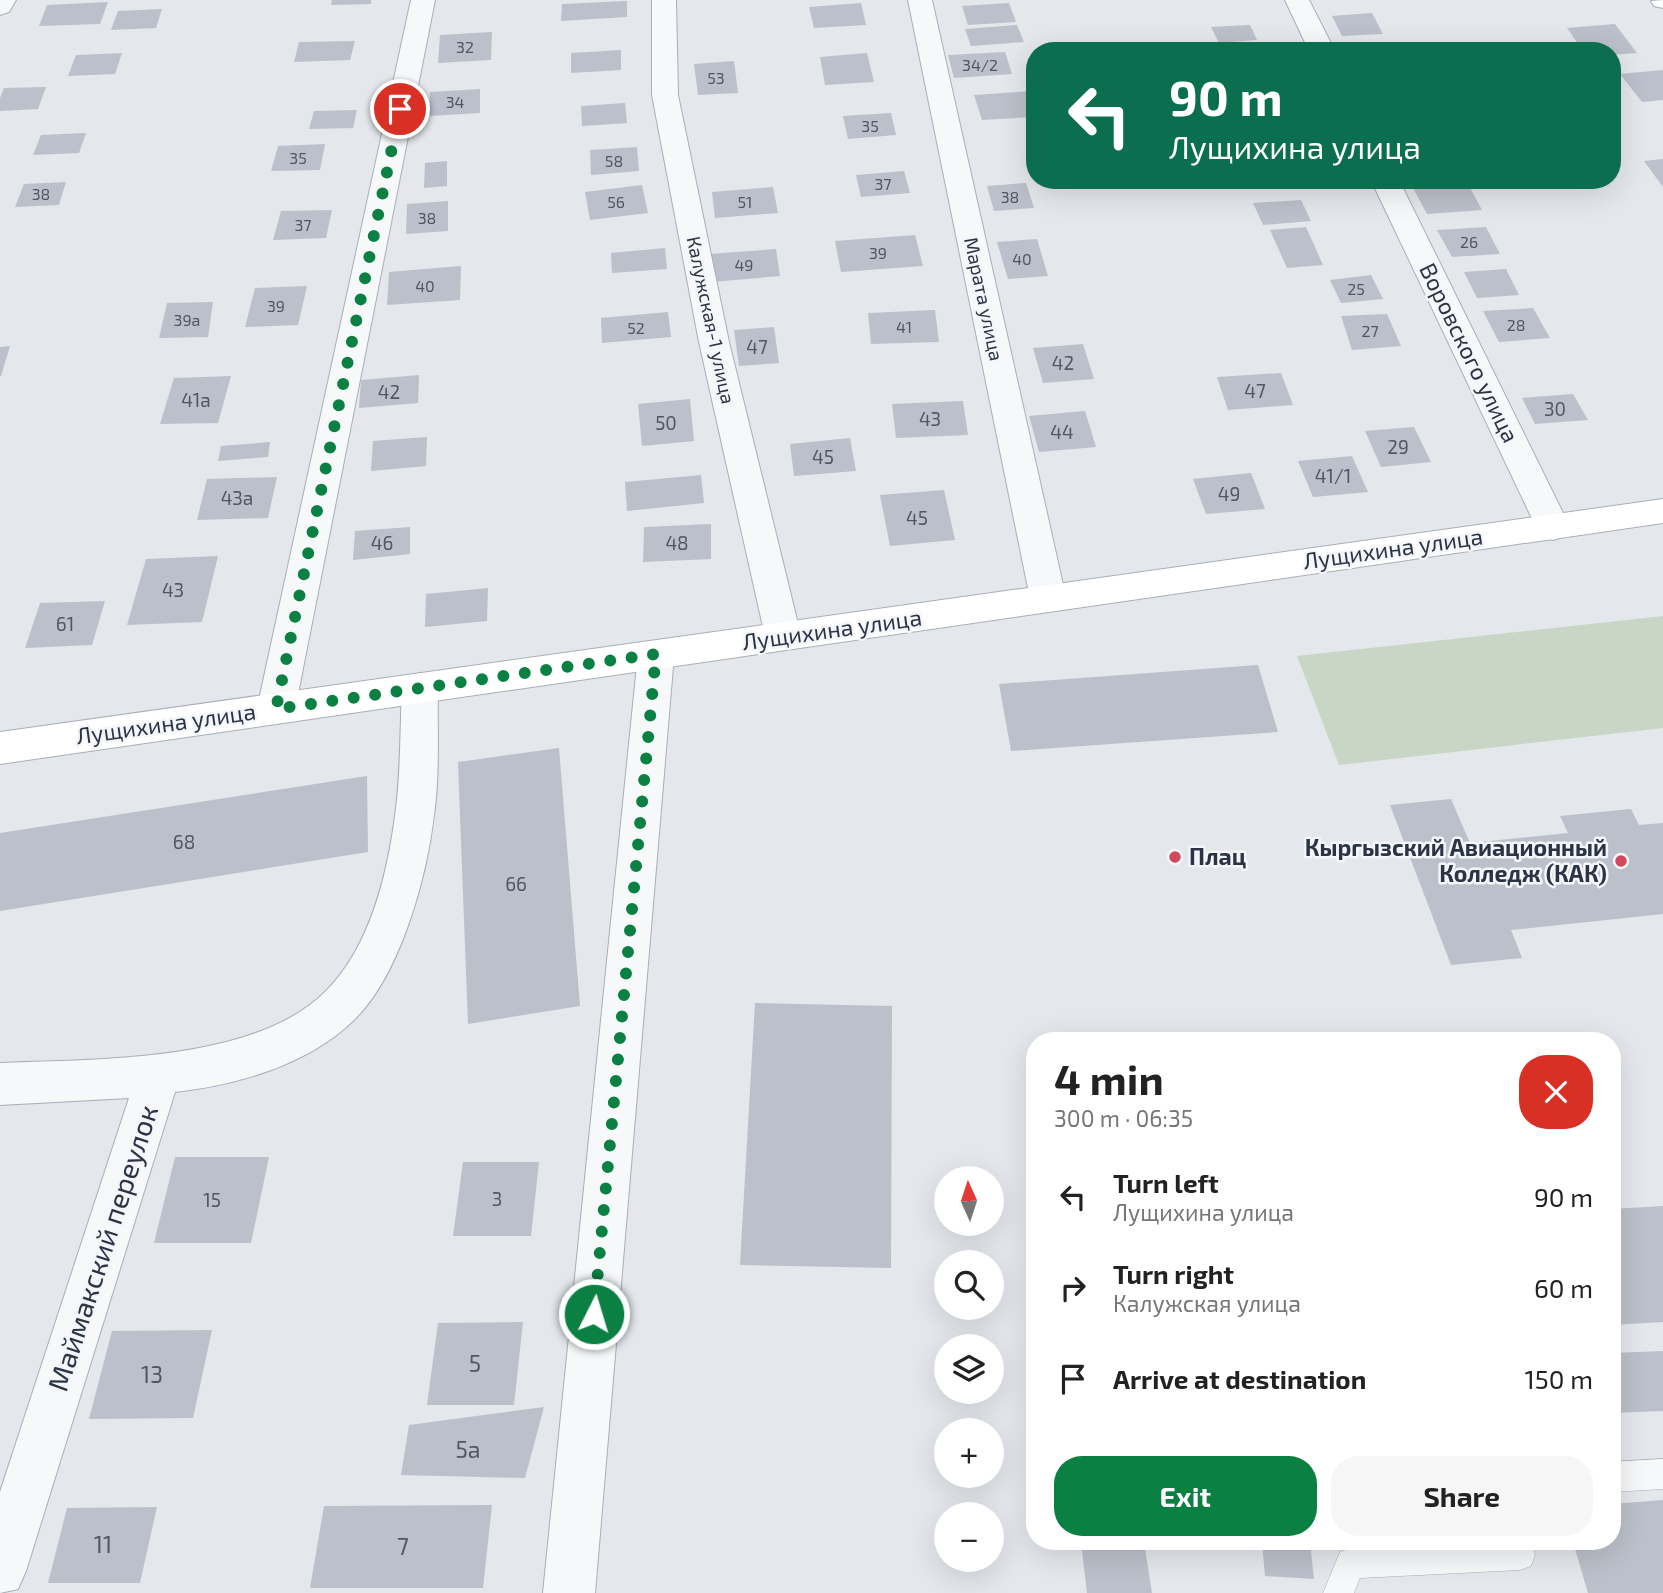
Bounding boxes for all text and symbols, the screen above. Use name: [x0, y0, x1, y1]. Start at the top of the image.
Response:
house number: 32: [456, 37, 474, 56]
house number: 34/2: [962, 55, 998, 74]
text: 90 m: [1169, 67, 1283, 126]
house number: 53: [707, 68, 725, 87]
icon: left: [1054, 70, 1145, 161]
pin: [370, 79, 430, 139]
icon: arrive: [381, 90, 419, 128]
house number: 34: [446, 92, 465, 111]
house number: 35: [861, 116, 879, 135]
text: Лущихина улица: [1169, 127, 1421, 165]
house number: 35: [289, 148, 307, 167]
house number: 58: [605, 151, 623, 170]
house number: 37: [874, 174, 892, 193]
house number: 38: [32, 184, 50, 203]
house number: 38: [1001, 187, 1019, 206]
house number: 56: [607, 192, 625, 211]
house number: 51: [738, 192, 752, 211]
house number: 38: [418, 208, 436, 227]
house number: 37: [294, 215, 312, 234]
house number: 26: [1460, 232, 1478, 251]
street label: Калужская-1 улица: [682, 234, 740, 406]
street label: Марата улица: [959, 235, 1009, 363]
house number: 39: [869, 243, 887, 262]
house number: 40: [1012, 249, 1032, 268]
house number: 49: [735, 255, 754, 274]
street label: Воровского улица: [1413, 258, 1526, 447]
house number: 40: [415, 276, 435, 295]
house number: 25: [1347, 279, 1365, 298]
house number: 39: [267, 296, 285, 315]
house number: 39а: [174, 310, 200, 329]
house number: 28: [1507, 315, 1525, 334]
house number: 41: [896, 317, 912, 336]
house number: 52: [627, 318, 645, 337]
house number: 27: [1361, 321, 1379, 340]
house number: 47: [746, 335, 768, 358]
house number: 42: [1052, 351, 1074, 374]
house number: 47: [1244, 379, 1266, 402]
house number: 42: [378, 380, 400, 403]
house number: 41а: [181, 388, 211, 411]
house number: 30: [1544, 397, 1566, 420]
house number: 43: [919, 407, 941, 430]
house number: 50: [655, 411, 677, 434]
house number: 44: [1050, 420, 1074, 443]
house number: 29: [1387, 435, 1409, 458]
house number: 45: [812, 445, 834, 468]
house number: 41/1: [1315, 464, 1351, 487]
house number: 49: [1218, 482, 1240, 505]
house number: 43а: [221, 486, 253, 509]
house number: 45: [906, 506, 928, 529]
street label: Лущихина улица: [1301, 522, 1485, 575]
house number: 46: [371, 531, 393, 554]
house number: 48: [665, 531, 689, 554]
house number: 43: [162, 578, 184, 601]
street label: Лущихина улица: [740, 603, 924, 656]
house number: 61: [56, 612, 74, 635]
street label: Лущихина улица: [74, 697, 258, 750]
house number: 68: [173, 830, 195, 853]
place label: Кыргызский Авиационный Колледж (КАК): [1305, 833, 1607, 887]
place label: Плац: [1189, 842, 1246, 870]
marker: Плац: [1167, 849, 1183, 865]
marker: Кыргызский Авиационный Колледж (КАК): [1613, 853, 1629, 869]
house number: 66: [505, 872, 527, 895]
text: 4 min: [1054, 1053, 1164, 1103]
button: close: [1519, 1055, 1593, 1129]
street label: Маймакский переулок: [40, 1100, 164, 1395]
text: 300 m · 06:35: [1054, 1104, 1193, 1132]
north arrow: [934, 1166, 1004, 1236]
map controls: [934, 1166, 1004, 1572]
text: Turn left: [1113, 1167, 1219, 1198]
icon: left: [1054, 1178, 1092, 1216]
text: 90 m: [1534, 1181, 1593, 1212]
house number: 3: [492, 1187, 502, 1210]
house number: 15: [203, 1188, 221, 1211]
text: Лущихина улица: [1113, 1198, 1294, 1226]
button: search: [934, 1250, 1004, 1320]
text: Turn right: [1113, 1258, 1234, 1289]
icon: right: [1054, 1269, 1092, 1307]
text: 60 m: [1534, 1272, 1593, 1303]
position arrow: [557, 1277, 631, 1351]
text: Калужская улица: [1113, 1289, 1301, 1317]
button: layers: [934, 1334, 1004, 1404]
house number: 5: [469, 1349, 481, 1377]
house number: 13: [141, 1360, 163, 1388]
icon: arrive: [1054, 1360, 1092, 1398]
text: Arrive at destination: [1113, 1363, 1366, 1394]
text: 150 m: [1524, 1363, 1593, 1394]
button: +: [934, 1418, 1004, 1488]
house number: 5а: [455, 1435, 481, 1463]
button: Exit: [1054, 1456, 1317, 1536]
button: Share: [1331, 1456, 1593, 1536]
button: −: [934, 1502, 1004, 1572]
house number: 11: [94, 1530, 112, 1558]
house number: 7: [397, 1532, 409, 1560]

